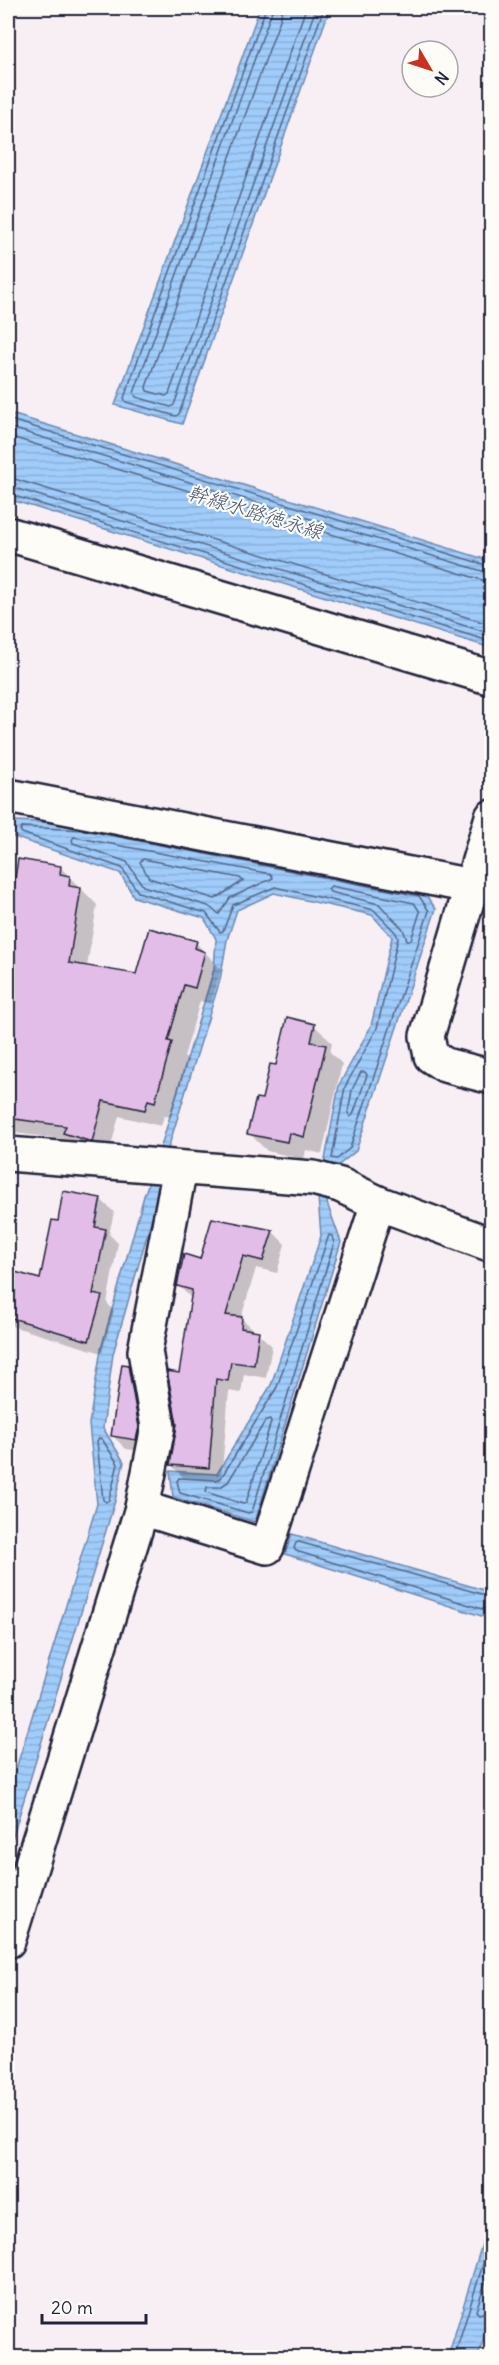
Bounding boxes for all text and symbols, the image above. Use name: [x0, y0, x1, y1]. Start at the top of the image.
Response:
north arrow: [400, 39, 460, 99]
text: N: [430, 68, 453, 89]
water label: 幹線水路徳永線: [185, 479, 327, 544]
scale bar: [42, 2287, 146, 2325]
text: 20 m: [51, 2296, 93, 2319]

